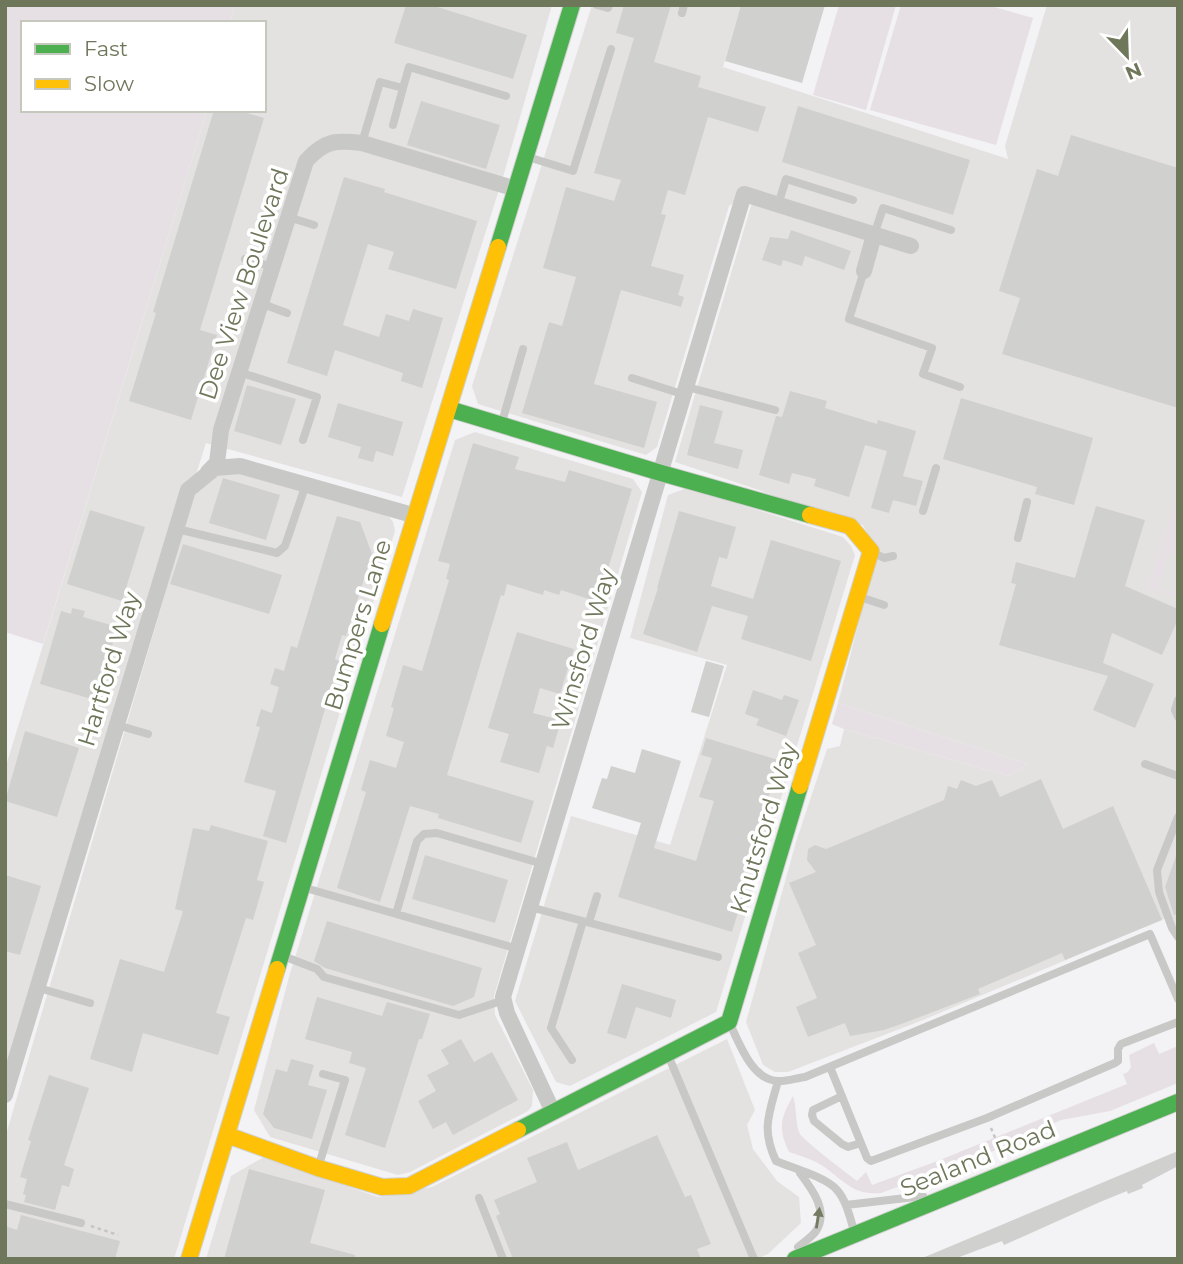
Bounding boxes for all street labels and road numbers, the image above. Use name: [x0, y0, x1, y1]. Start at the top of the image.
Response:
street label: Dee View Boulevard: [192, 164, 295, 403]
street label: Bumpers Lane: [318, 536, 397, 714]
street label: Winsford Way: [545, 565, 622, 733]
street label: Hartford Way: [71, 588, 146, 750]
street label: Knutsford Way: [724, 739, 803, 917]
street label: Sealand Road: [896, 1114, 1060, 1203]

